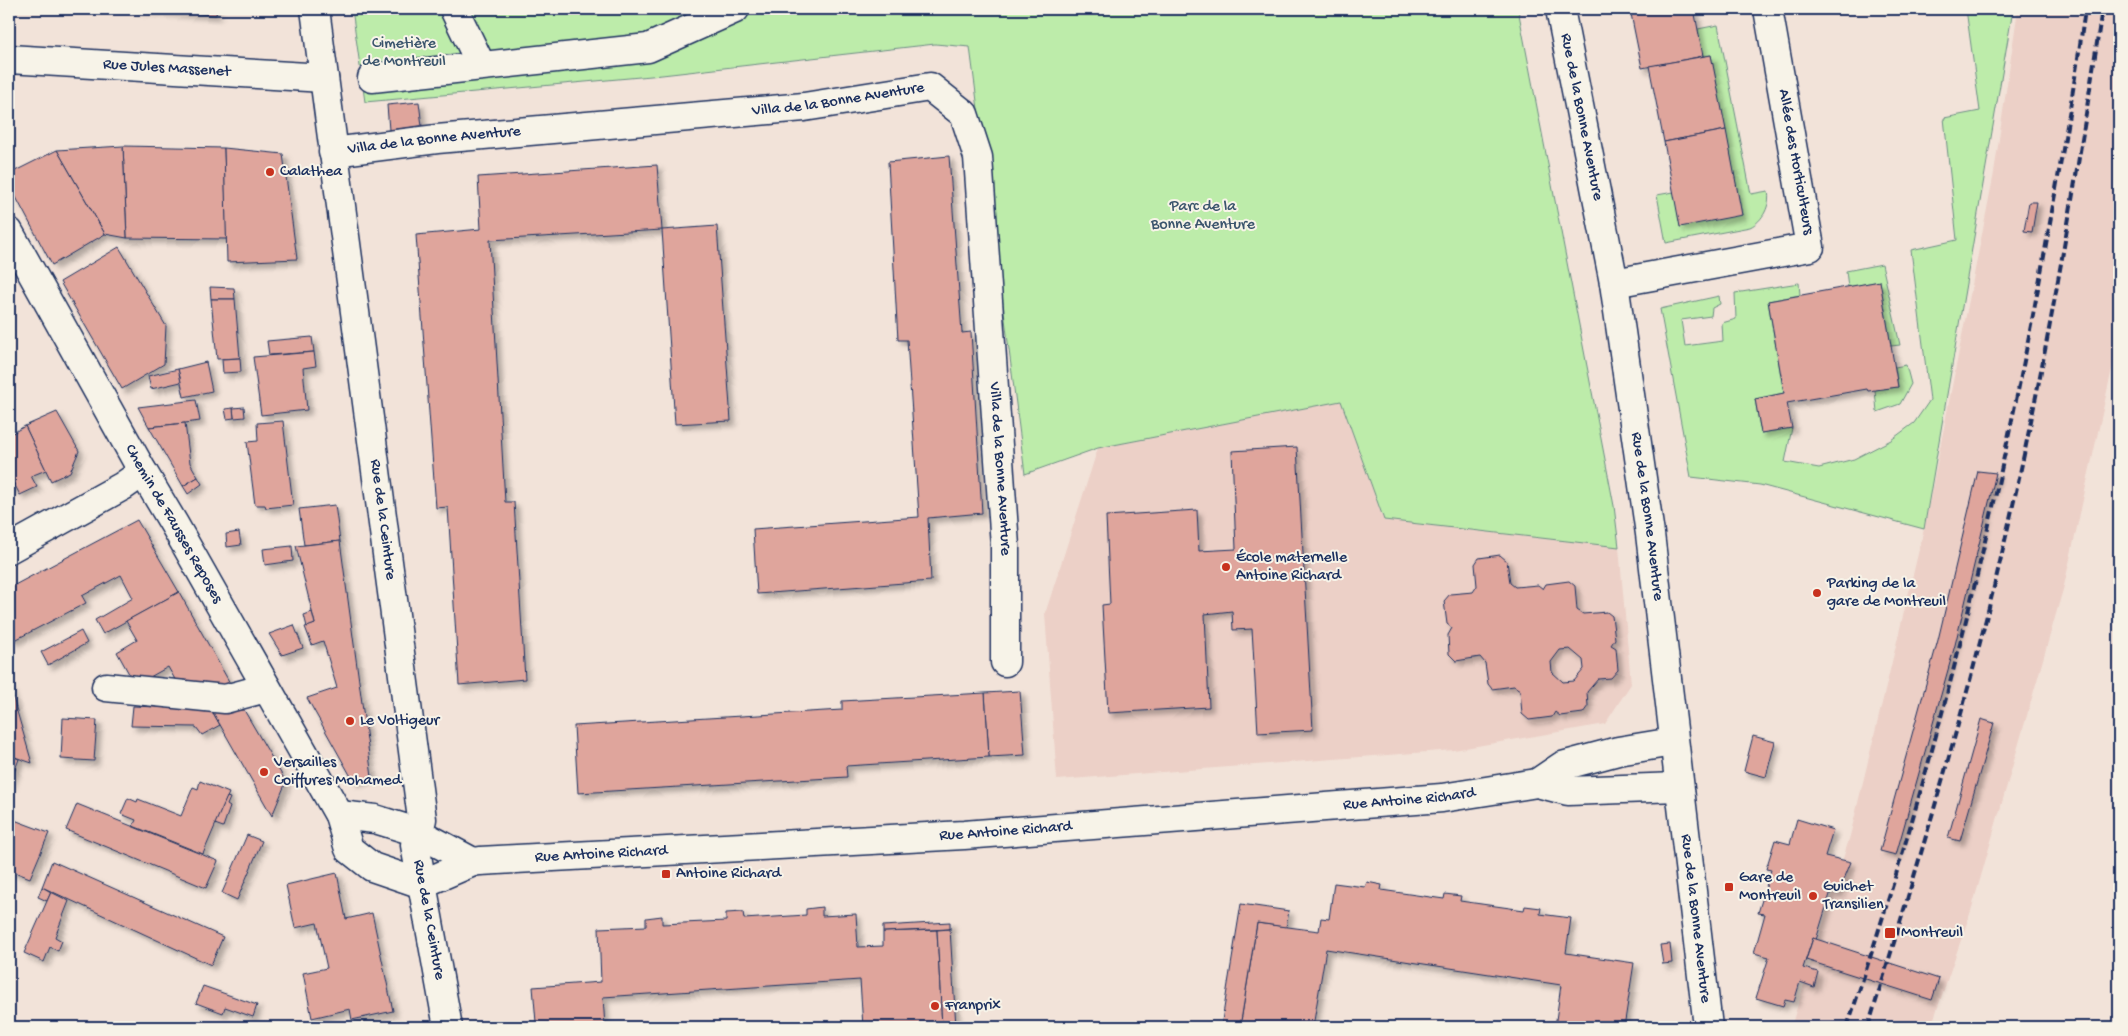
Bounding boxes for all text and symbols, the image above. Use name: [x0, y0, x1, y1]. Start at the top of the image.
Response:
street label: Rue de la Bonne Aventure: [1556, 32, 1607, 203]
park label: Cimetière de Montreuil: [362, 35, 446, 72]
street label: Rue Jules Massenet: [102, 55, 233, 82]
street label: Villa de la Bonne Aventure: [750, 78, 926, 121]
street label: Allée des Horticulteurs: [1773, 88, 1817, 237]
street label: Villa de la Bonne Aventure: [346, 122, 522, 160]
place label: Calathea: [280, 163, 343, 182]
marker: Calathea: [264, 166, 276, 178]
park label: Parc de la Bonne Aventure: [1150, 198, 1256, 235]
street label: Villa de la Bonne Aventure: [984, 380, 1015, 556]
street label: Rue de la Bonne Aventure: [1626, 431, 1667, 602]
street label: Chemin de Fausses Reposes: [120, 441, 227, 608]
street label: Rue de la Ceinture: [365, 458, 400, 582]
place label: École maternelle Antoine Richard: [1236, 549, 1348, 586]
marker: École maternelle Antoine Richard: [1220, 561, 1232, 573]
place label: Parking de la gare de Montreuil: [1826, 575, 1946, 612]
marker: Parking de la gare de Montreuil: [1811, 587, 1823, 599]
place label: Le Voltigeur: [360, 712, 441, 731]
marker: Le Voltigeur: [344, 715, 356, 727]
place label: Versailles Coiffures Mohamed: [273, 754, 403, 791]
marker: Versailles Coiffures Mohamed: [258, 766, 270, 778]
street label: Rue Antoine Richard: [1342, 783, 1478, 815]
street label: Rue Antoine Richard: [939, 817, 1074, 846]
street label: Rue de la Bonne Aventure: [1676, 833, 1715, 1005]
street label: Rue Antoine Richard: [534, 841, 670, 868]
street label: Rue de la Ceinture: [408, 858, 449, 982]
place label: Antoine Richard: [676, 865, 782, 884]
marker: Antoine Richard: [660, 868, 672, 880]
place label: Gare de Montreuil: [1739, 869, 1801, 906]
place label: Guichet Transilien: [1822, 878, 1884, 915]
marker: Gare de Montreuil: [1723, 881, 1735, 893]
marker: Guichet Transilien: [1807, 890, 1819, 902]
place label: Montreuil: [1901, 924, 1963, 943]
marker: Montreuil: [1883, 926, 1897, 940]
place label: Franprix: [944, 997, 1001, 1016]
marker: Franprix: [929, 1000, 941, 1012]

